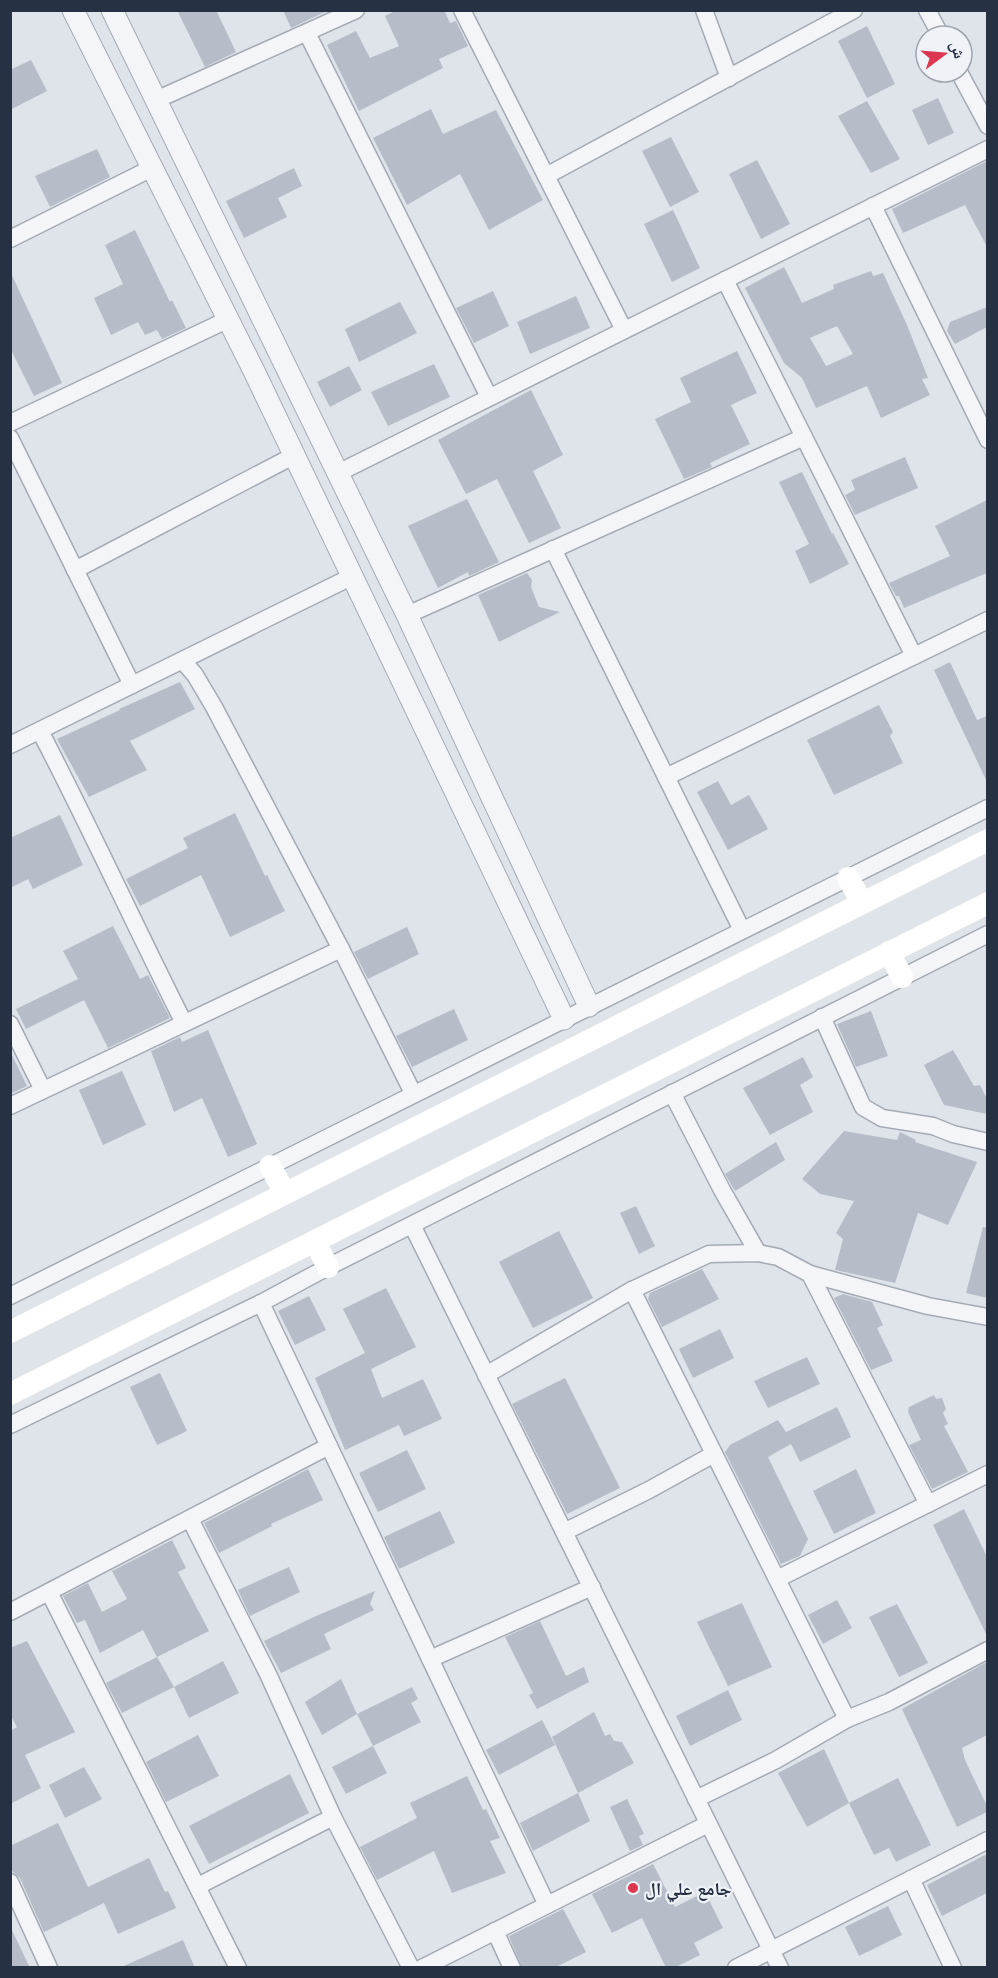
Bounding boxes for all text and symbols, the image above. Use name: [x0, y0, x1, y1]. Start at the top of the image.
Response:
north arrow: [914, 24, 974, 84]
text: ش: [946, 39, 970, 61]
place label: جامع علي ال: [645, 1877, 732, 1903]
marker: جامع علي ال: [626, 1881, 640, 1895]

